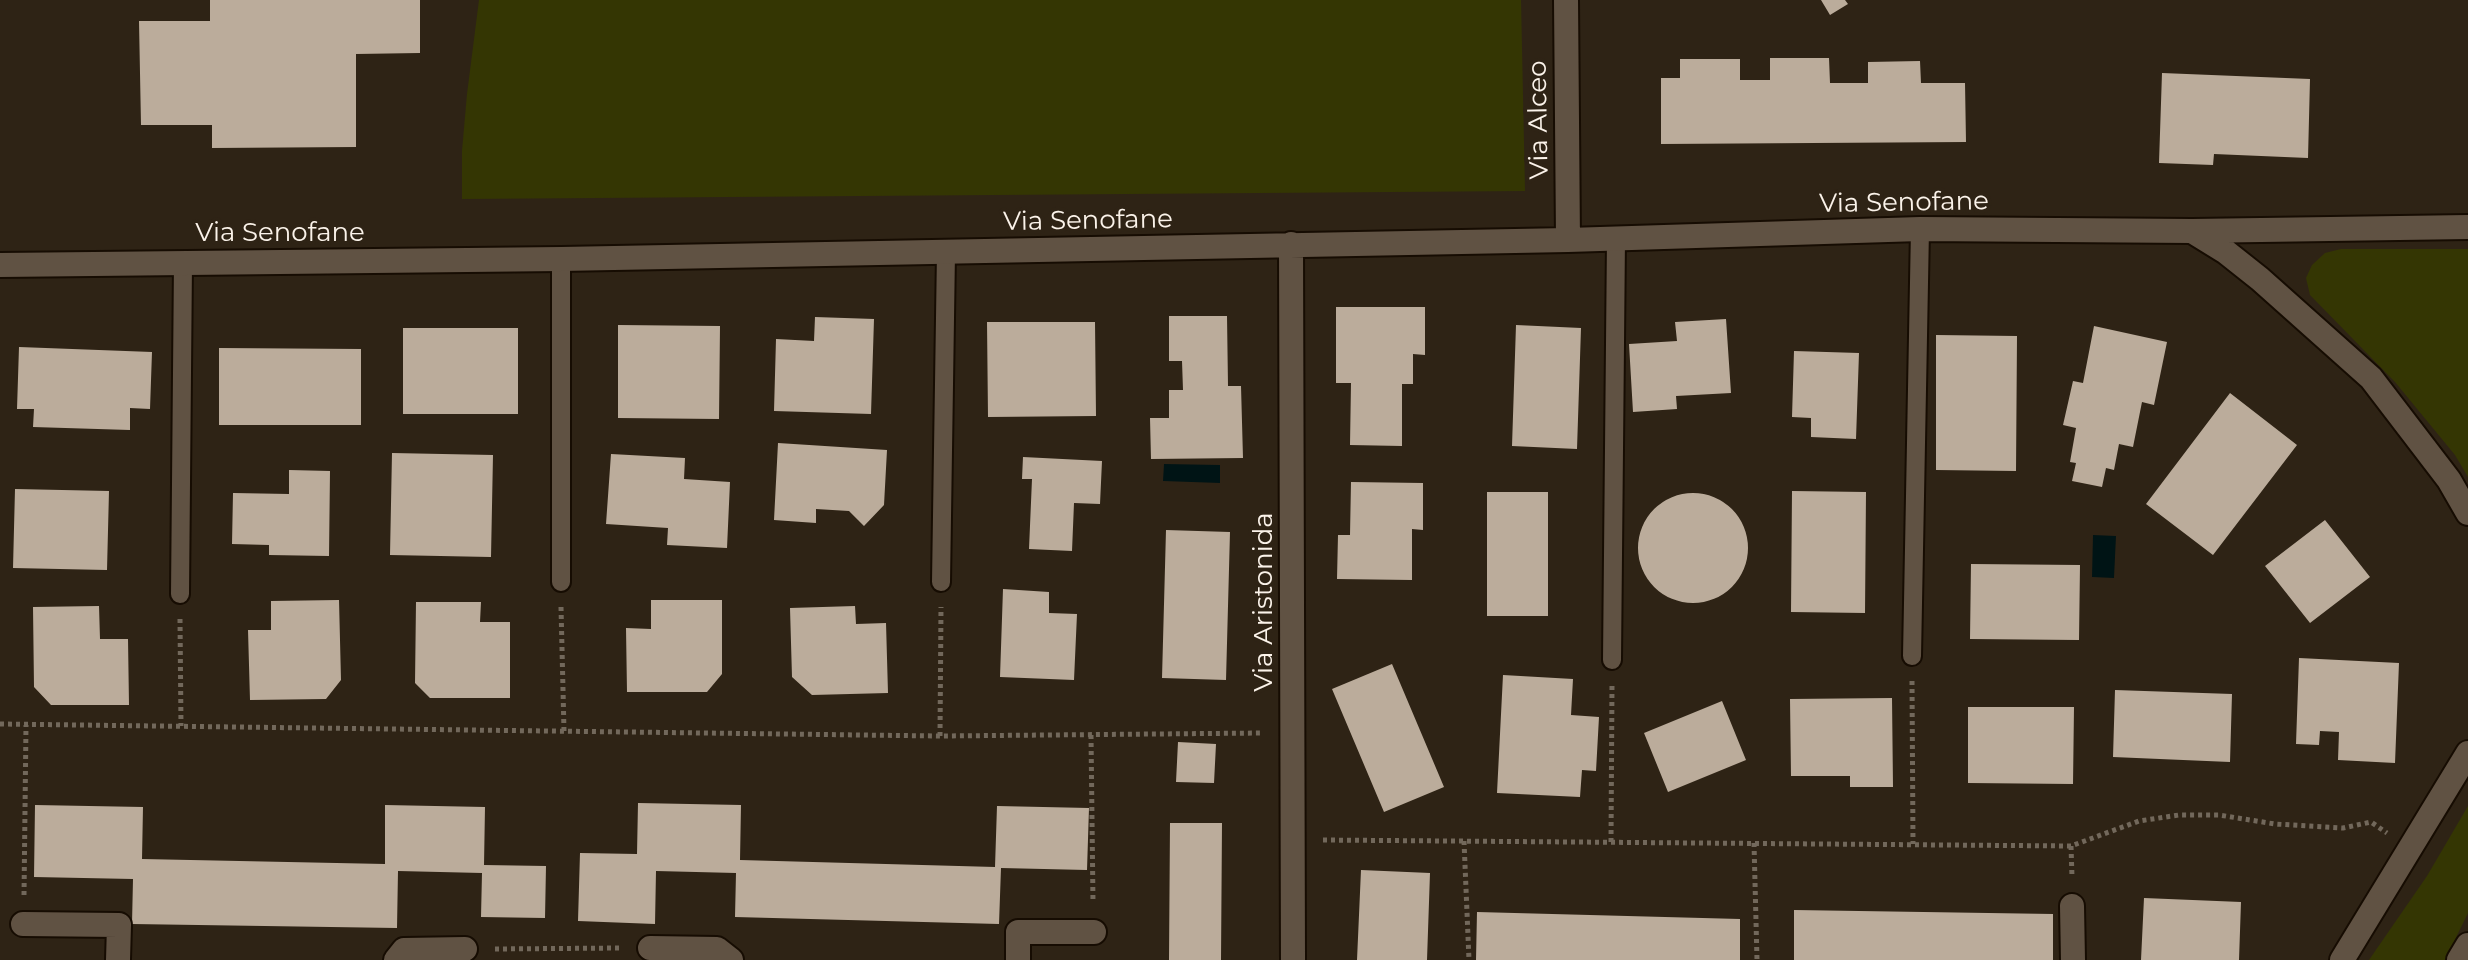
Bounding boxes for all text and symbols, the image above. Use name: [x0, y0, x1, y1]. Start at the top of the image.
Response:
street label: Via Alceo: [1522, 60, 1556, 180]
street label: Via Senofane: [1819, 186, 1989, 220]
street label: Via Senofane: [1003, 204, 1173, 238]
street label: Via Senofane: [195, 217, 365, 249]
street label: Via Aristonida: [1248, 512, 1280, 692]

